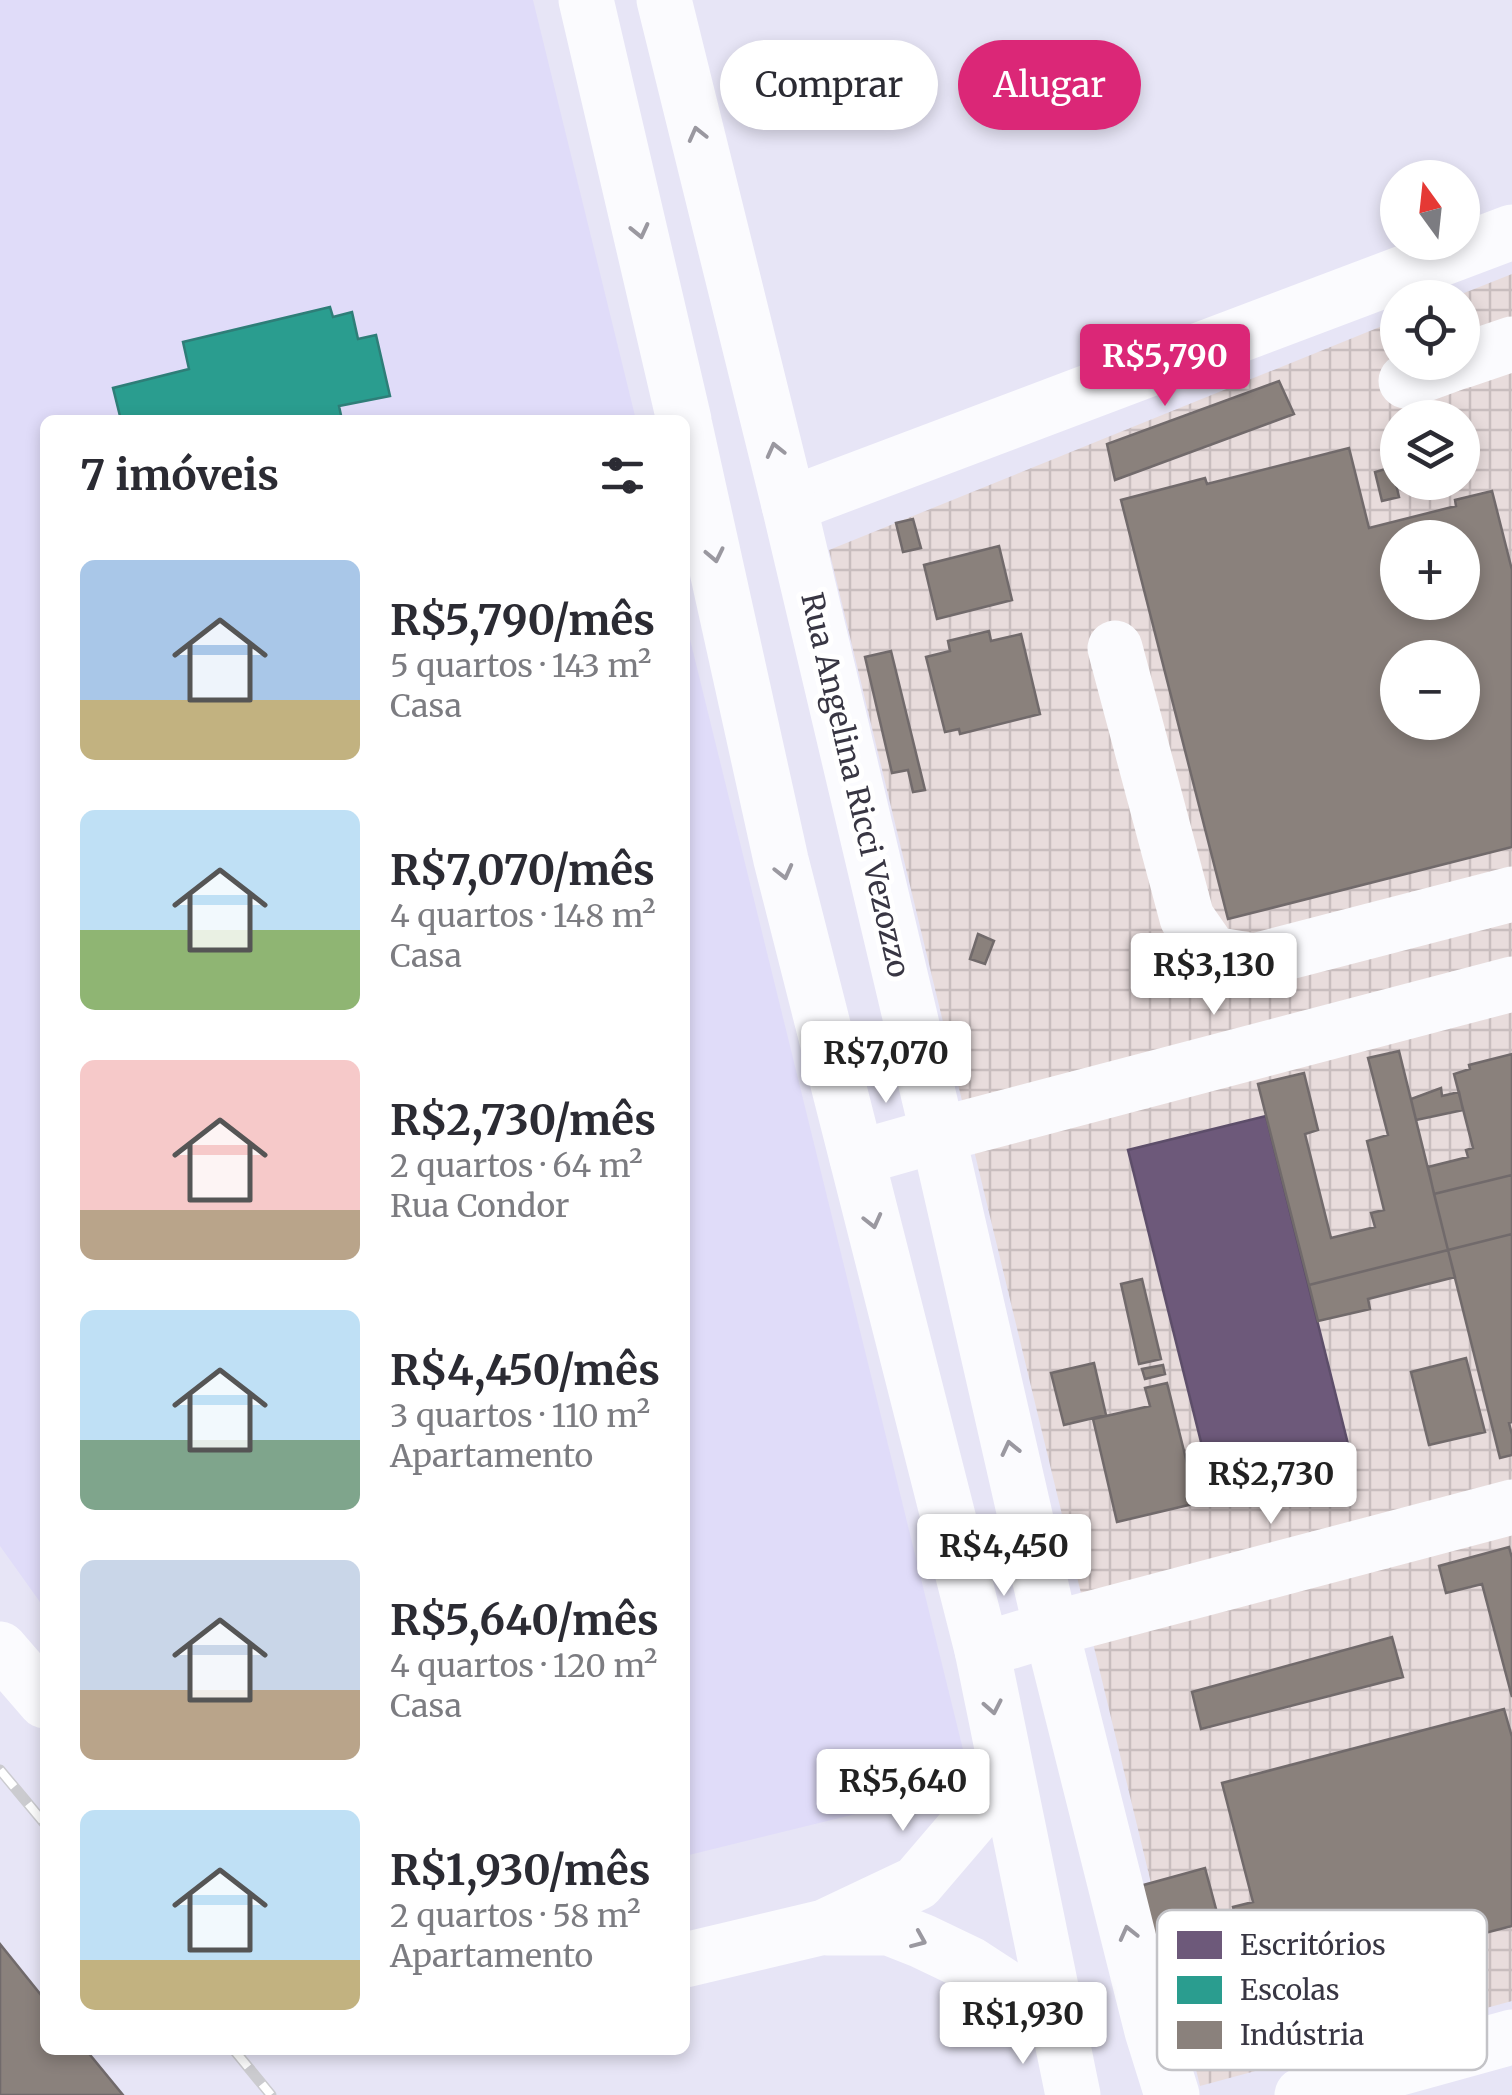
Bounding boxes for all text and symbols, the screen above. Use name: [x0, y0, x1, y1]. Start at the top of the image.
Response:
chip: Comprar: [720, 40, 938, 130]
chip: Alugar: [958, 40, 1141, 130]
one-way arrow: [688, 126, 709, 143]
north arrow: [1380, 160, 1480, 260]
map controls: [1380, 160, 1480, 740]
one-way arrow: [628, 222, 649, 239]
button: locate: [1380, 280, 1480, 380]
pin: R$5,790: [1073, 324, 1257, 409]
text: R$5,790: [1102, 336, 1228, 376]
button: layers: [1380, 400, 1480, 500]
one-way arrow: [766, 442, 787, 459]
icon: filters: [595, 448, 650, 503]
text: 7 imóveis: [80, 449, 279, 501]
button: +: [1380, 520, 1480, 620]
one-way arrow: [703, 546, 724, 563]
street label: Rua Angelina Ricci Vezozzo: [793, 589, 919, 981]
text: R$5,790/mês: [390, 594, 655, 646]
icon: home: [160, 600, 280, 720]
button: −: [1380, 640, 1480, 740]
text: 5 quartos · 143 m²: [390, 646, 651, 686]
text: Casa: [390, 686, 462, 726]
text: R$7,070/mês: [390, 844, 655, 896]
icon: home: [160, 850, 280, 970]
one-way arrow: [772, 863, 793, 880]
text: 4 quartos · 148 m²: [390, 896, 656, 936]
pin: R$3,130: [1122, 933, 1306, 1018]
text: Casa: [390, 936, 462, 976]
text: R$3,130: [1153, 945, 1275, 985]
pin: R$7,070: [794, 1021, 978, 1106]
text: R$7,070: [823, 1033, 949, 1073]
text: R$2,730/mês: [390, 1094, 656, 1146]
icon: home: [160, 1100, 280, 1220]
text: 2 quartos · 64 m²: [390, 1146, 643, 1186]
text: Rua Condor: [390, 1186, 569, 1226]
one-way arrow: [862, 1212, 883, 1229]
text: R$4,450/mês: [390, 1344, 660, 1396]
icon: home: [160, 1350, 280, 1470]
text: 3 quartos · 110 m²: [390, 1396, 650, 1436]
text: Apartamento: [390, 1436, 593, 1476]
one-way arrow: [1001, 1440, 1022, 1457]
pin: R$2,730: [1179, 1442, 1363, 1527]
text: R$2,730: [1208, 1454, 1334, 1494]
pin: R$4,450: [912, 1514, 1096, 1599]
text: R$4,450: [939, 1526, 1069, 1566]
text: R$5,640/mês: [390, 1594, 659, 1646]
icon: home: [160, 1600, 280, 1720]
text: 4 quartos · 120 m²: [390, 1646, 657, 1686]
text: Casa: [390, 1686, 462, 1726]
one-way arrow: [982, 1699, 1003, 1716]
pin: R$5,640: [811, 1749, 995, 1834]
text: R$5,640: [839, 1761, 967, 1801]
text: R$1,930/mês: [390, 1844, 651, 1896]
icon: home: [160, 1850, 280, 1970]
text: 2 quartos · 58 m²: [390, 1896, 641, 1936]
legend: [1157, 1910, 1487, 2070]
one-way arrow: [1118, 1925, 1139, 1943]
text: Escritórios: [1240, 1927, 1386, 1963]
one-way arrow: [909, 1928, 927, 1948]
text: Apartamento: [390, 1936, 593, 1976]
text: Escolas: [1240, 1972, 1340, 2008]
pin: R$1,930: [931, 1982, 1115, 2067]
text: R$1,930: [962, 1994, 1084, 2034]
text: Indústria: [1240, 2017, 1364, 2053]

